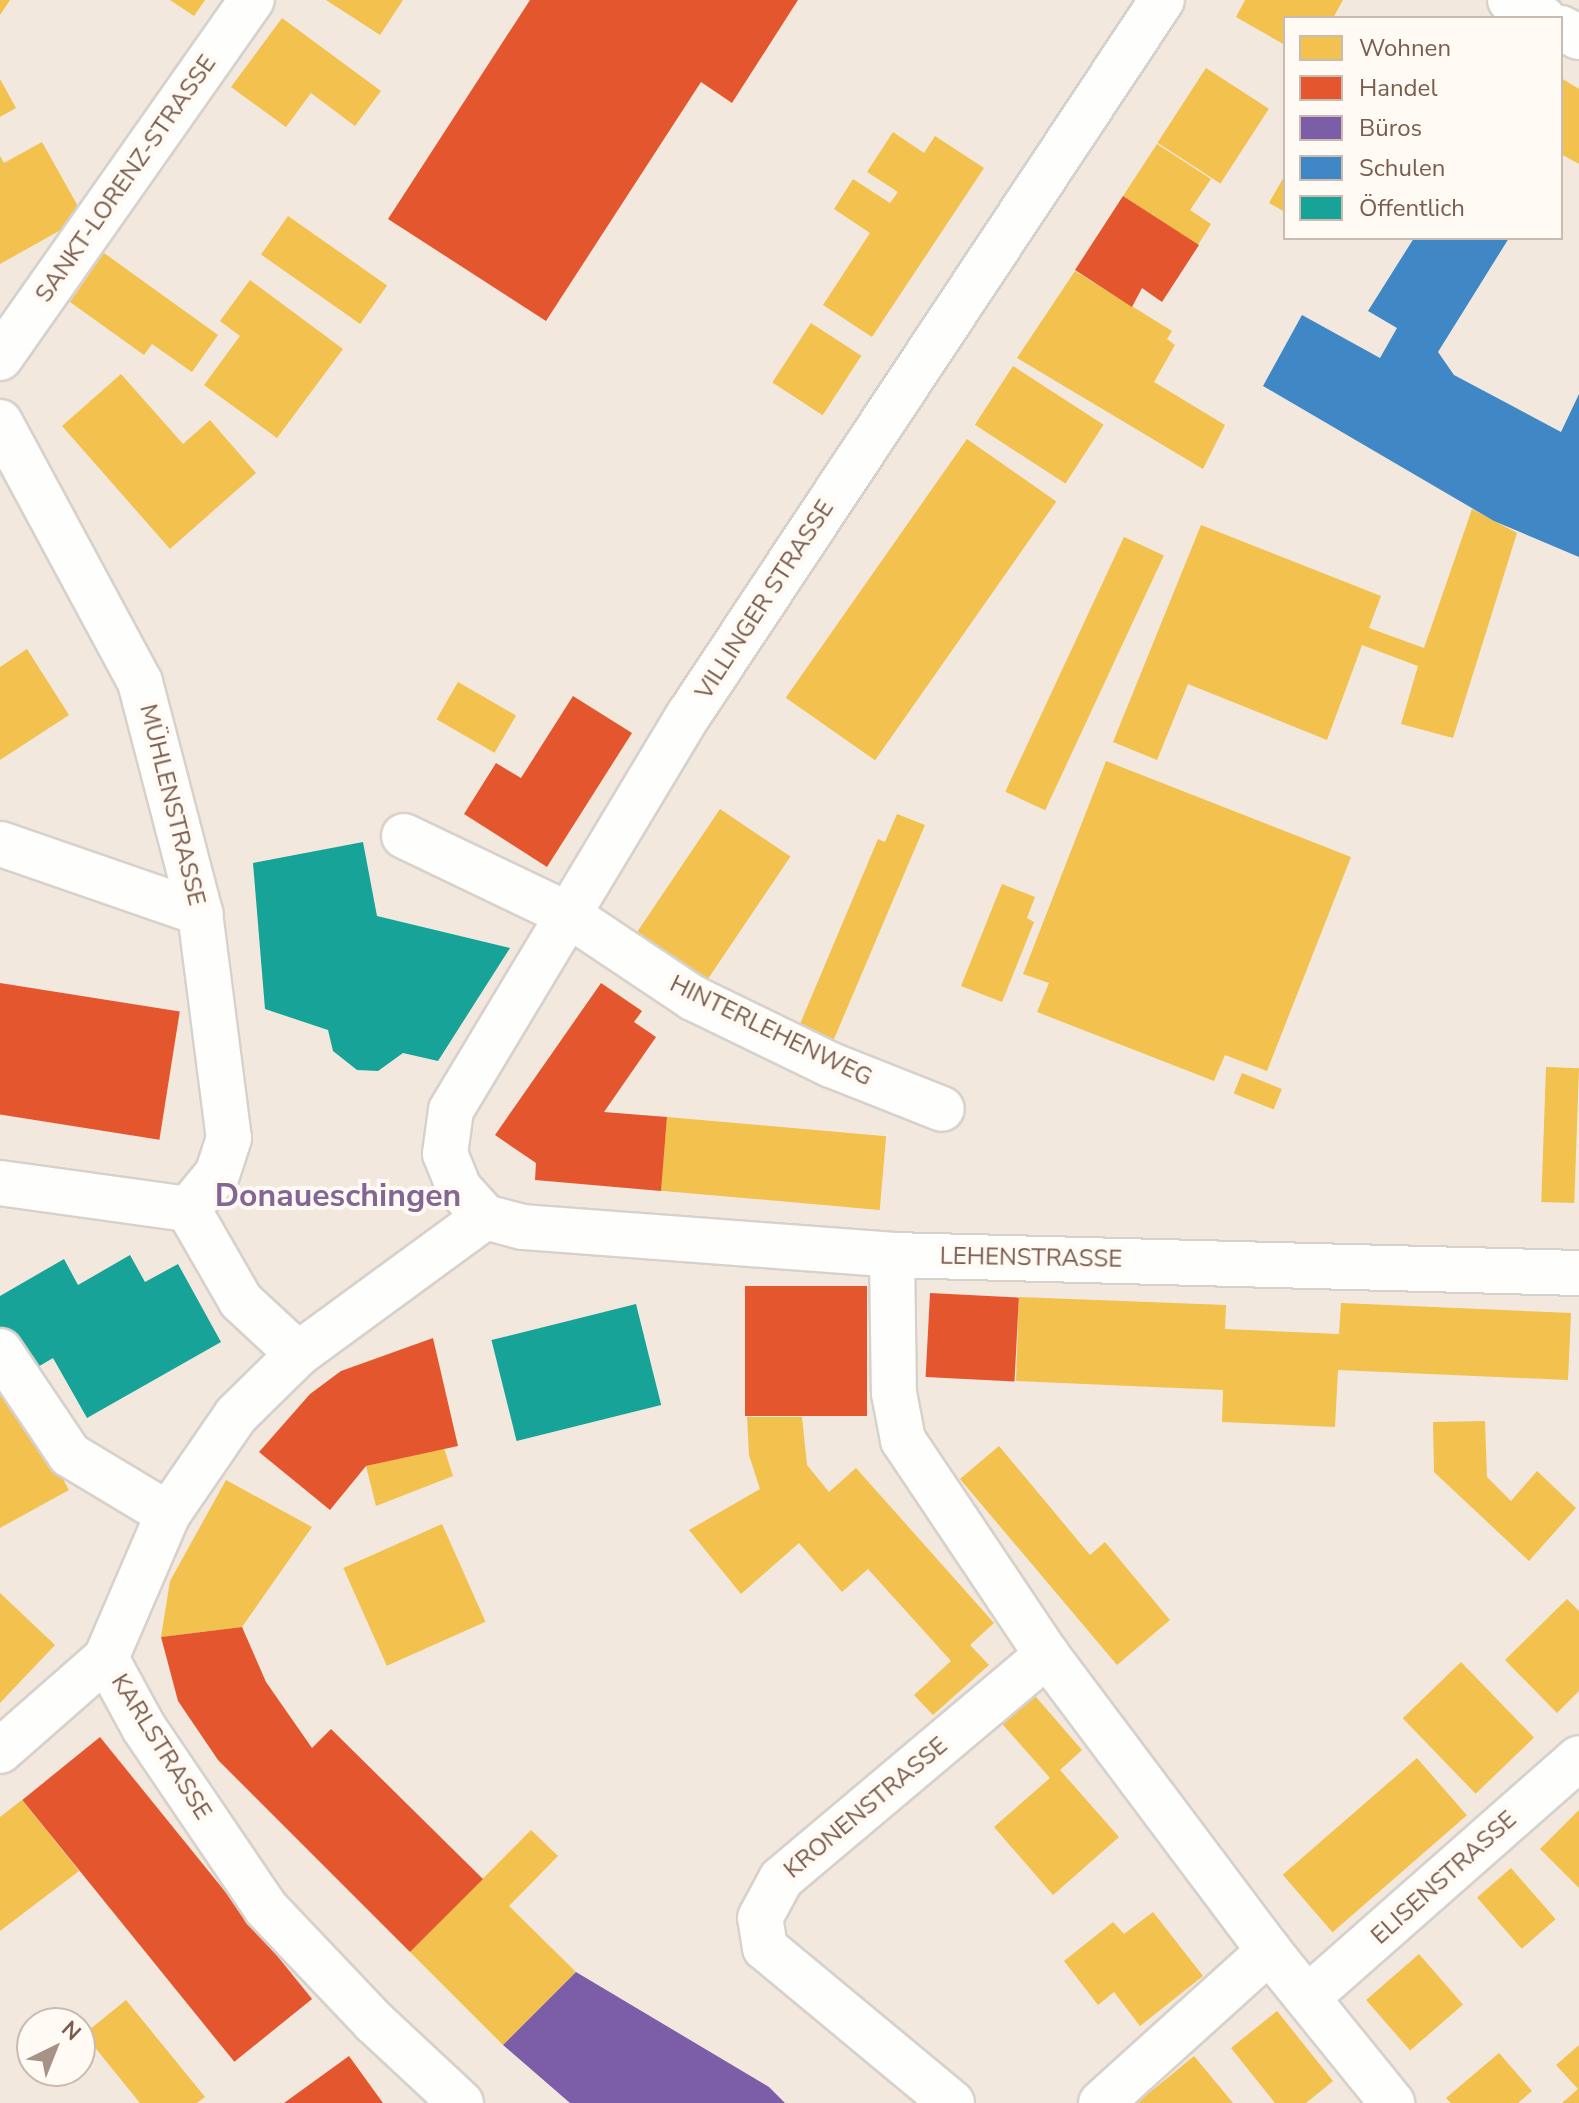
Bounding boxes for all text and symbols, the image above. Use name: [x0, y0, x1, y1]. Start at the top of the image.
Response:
legend: [1283, 16, 1563, 240]
text: Wohnen: [1359, 32, 1451, 64]
street label: SANKT-LORENZ-STRASSE: [30, 50, 222, 308]
text: Handel: [1359, 72, 1437, 104]
text: Büros: [1359, 112, 1422, 144]
text: Schulen: [1359, 152, 1445, 184]
text: Öffentlich: [1359, 192, 1465, 224]
street label: VILLINGER STRASSE: [690, 495, 840, 705]
street label: MÜHLENSTRASSE: [133, 701, 211, 909]
street label: HINTERLEHENWEG: [665, 970, 877, 1092]
district label: Donaueschingen: [215, 1177, 461, 1215]
street label: LEHENSTRASSE: [940, 1242, 1122, 1274]
street label: KARLSTRASSE: [105, 1669, 217, 1825]
street label: KRONENSTRASSE: [778, 1731, 954, 1885]
street label: ELISENSTRASSE: [1366, 1805, 1522, 1951]
north arrow: [16, 2007, 96, 2087]
text: N: [55, 2014, 87, 2047]

